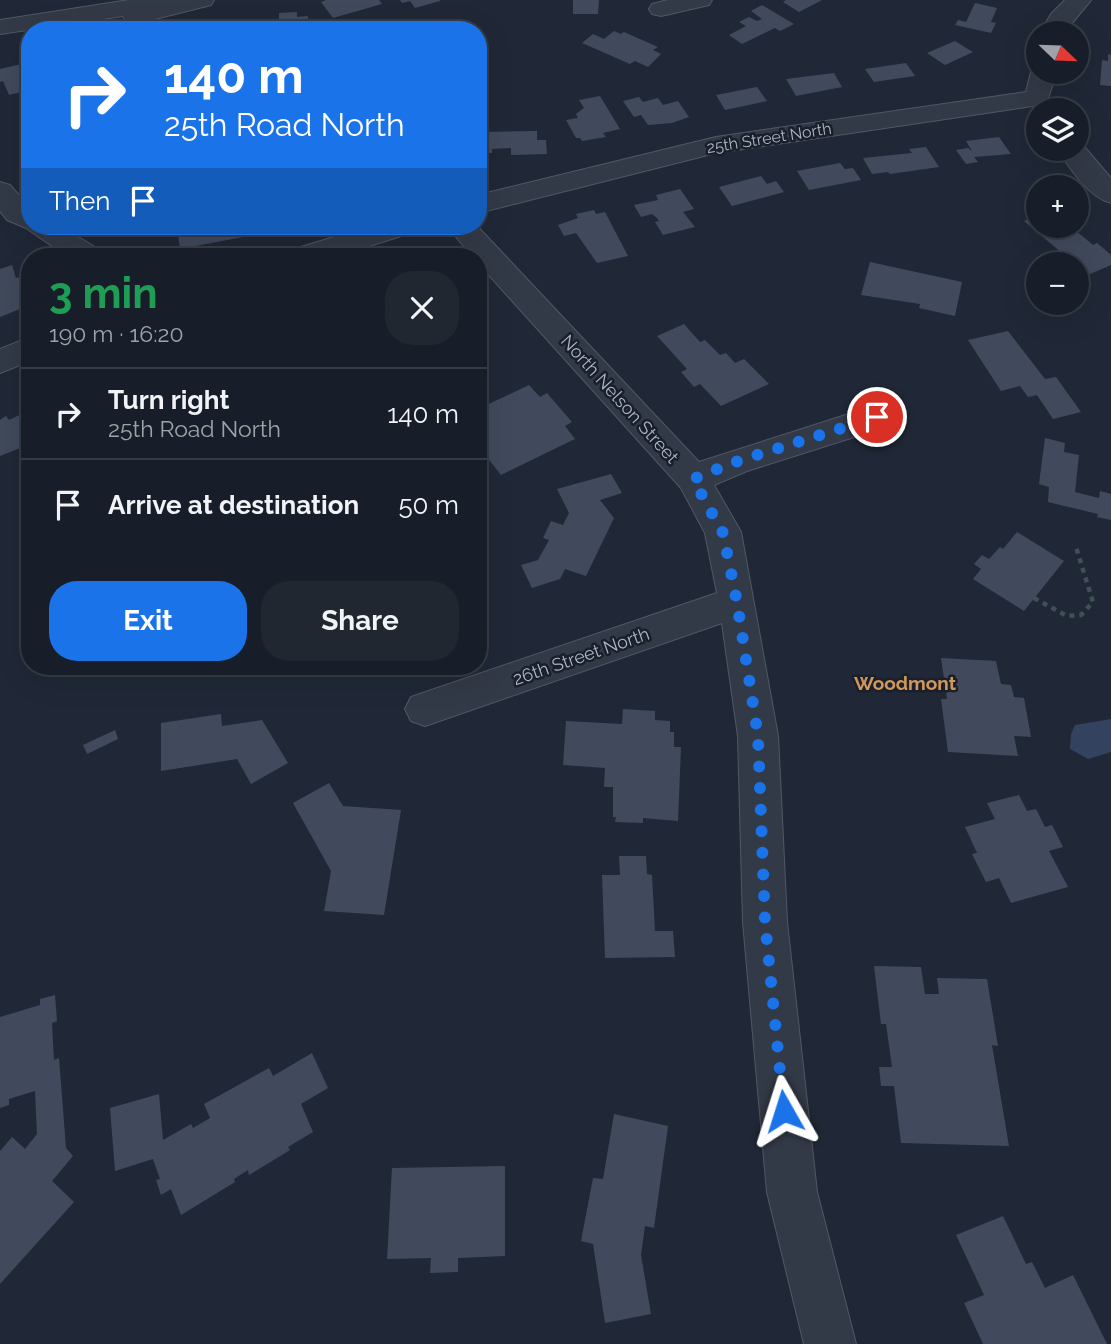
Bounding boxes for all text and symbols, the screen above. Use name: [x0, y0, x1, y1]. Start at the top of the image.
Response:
north arrow: [1026, 21, 1088, 84]
map controls: [1026, 21, 1089, 315]
text: 140 m: [164, 47, 304, 104]
icon: right: [49, 49, 140, 140]
button: layers: [1026, 98, 1089, 161]
text: 25th Road North: [164, 106, 405, 143]
street label: 25th Street North: [705, 119, 833, 157]
button: +: [1026, 175, 1089, 238]
icon: arrive: [124, 182, 162, 220]
text: Then: [49, 186, 110, 216]
button: −: [1026, 252, 1089, 315]
text: 3 min: [49, 269, 158, 318]
button: close: [385, 271, 459, 345]
text: 190 m · 16:20: [49, 320, 184, 347]
street label: North Nelson Street: [557, 330, 683, 468]
text: Turn right: [108, 385, 229, 415]
pin: [847, 387, 907, 447]
icon: right: [49, 395, 87, 433]
icon: arrive: [858, 398, 896, 436]
text: 140 m: [387, 399, 459, 429]
text: 25th Road North: [108, 415, 281, 442]
icon: arrive: [49, 486, 87, 524]
text: Arrive at destination: [108, 490, 359, 520]
text: 50 m: [398, 490, 459, 520]
button: Exit: [49, 581, 247, 661]
button: Share: [261, 581, 459, 661]
street label: 26th Street North: [510, 623, 652, 689]
district label: Woodmont: [854, 672, 957, 694]
position arrow: [747, 1074, 821, 1148]

